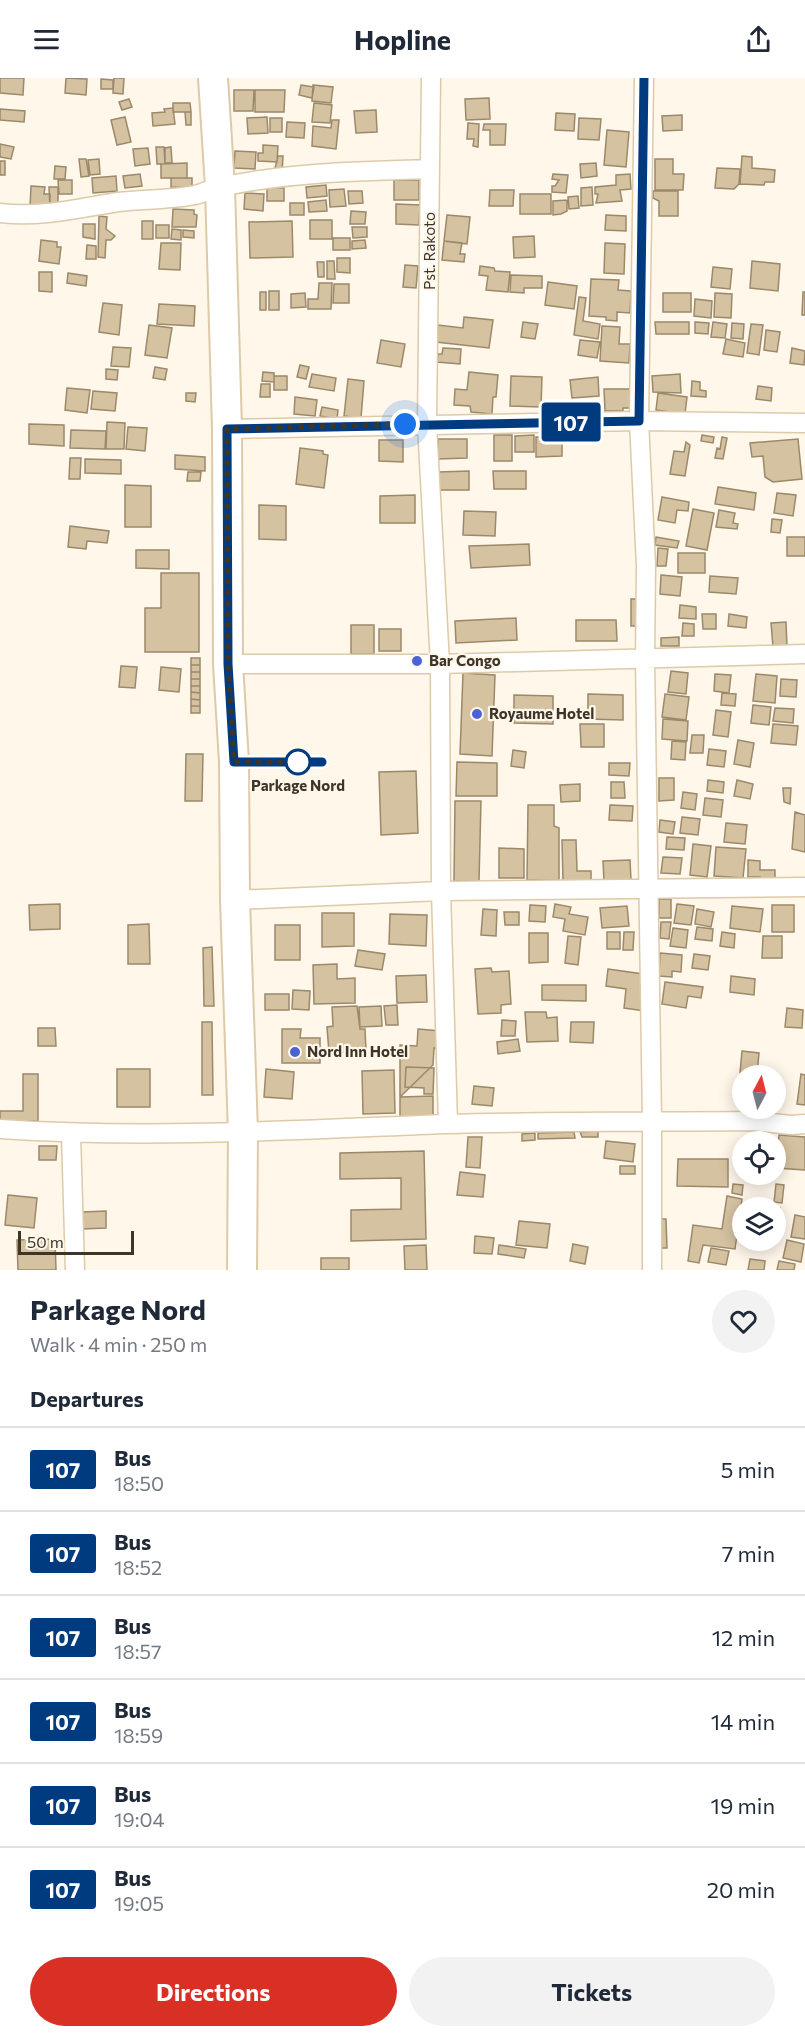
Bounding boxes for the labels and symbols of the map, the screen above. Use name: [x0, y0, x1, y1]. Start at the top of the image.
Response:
street label: Pst. Rakoto: [420, 212, 438, 290]
line badge: 107: [536, 402, 606, 442]
your location: [390, 409, 420, 439]
place label: Bar Congo: [429, 651, 501, 669]
marker: Bar Congo: [410, 654, 424, 668]
place label: Royaume Hotel: [489, 704, 594, 722]
marker: Royaume Hotel: [470, 707, 484, 721]
marker: Parkage Nord: [285, 749, 311, 775]
place label: Parkage Nord: [251, 776, 345, 794]
place label: Nord Inn Hotel: [307, 1042, 408, 1060]
marker: Nord Inn Hotel: [288, 1045, 302, 1059]
north arrow: [732, 1065, 786, 1119]
scale bar: [18, 1228, 134, 1256]

